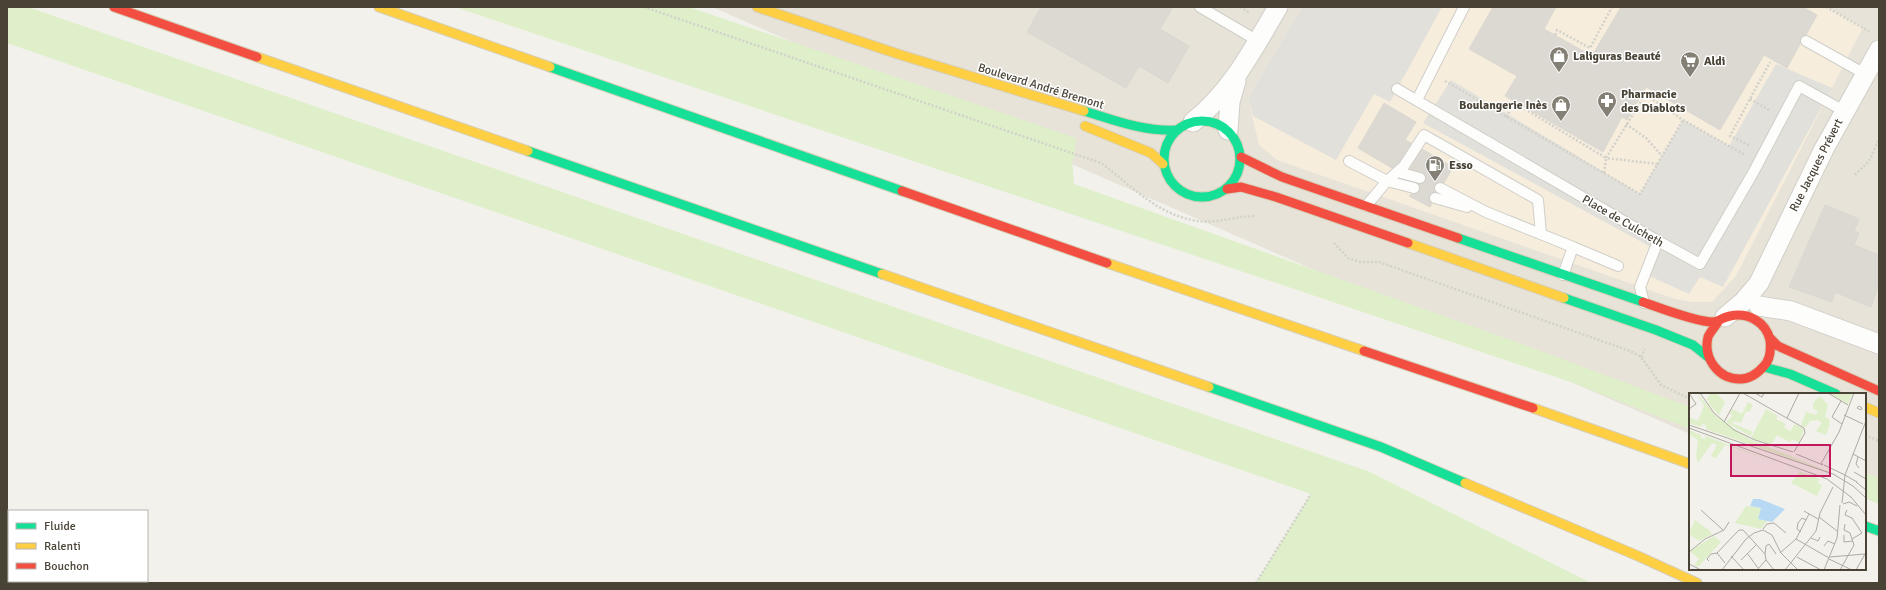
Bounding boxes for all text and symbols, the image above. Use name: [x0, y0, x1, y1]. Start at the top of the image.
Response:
shop icon: Laliguras Beauté: [1548, 45, 1570, 73]
place label: Laliguras Beauté: [1573, 49, 1661, 64]
supermarket icon: Aldi: [1679, 50, 1701, 78]
place label: Aldi: [1704, 54, 1725, 69]
street label: Boulevard André Bremont: [976, 60, 1106, 113]
place label: Pharmacie des Diablots: [1621, 87, 1686, 116]
pharmacy icon: Pharmacie des Diablots: [1596, 90, 1618, 118]
shop icon: Boulangerie Inès: [1550, 94, 1572, 122]
place label: Boulangerie Inès: [1459, 98, 1548, 113]
street label: Rue Jacques Prévert: [1786, 116, 1846, 214]
fuel station icon: Esso: [1424, 154, 1446, 182]
place label: Esso: [1449, 158, 1473, 173]
street label: Place de Culcheth: [1579, 192, 1666, 251]
inset map: [1689, 393, 1866, 570]
legend: [8, 510, 148, 582]
text: Fluide: [44, 519, 76, 534]
text: Ralenti: [44, 539, 81, 554]
text: Bouchon: [44, 559, 89, 574]

